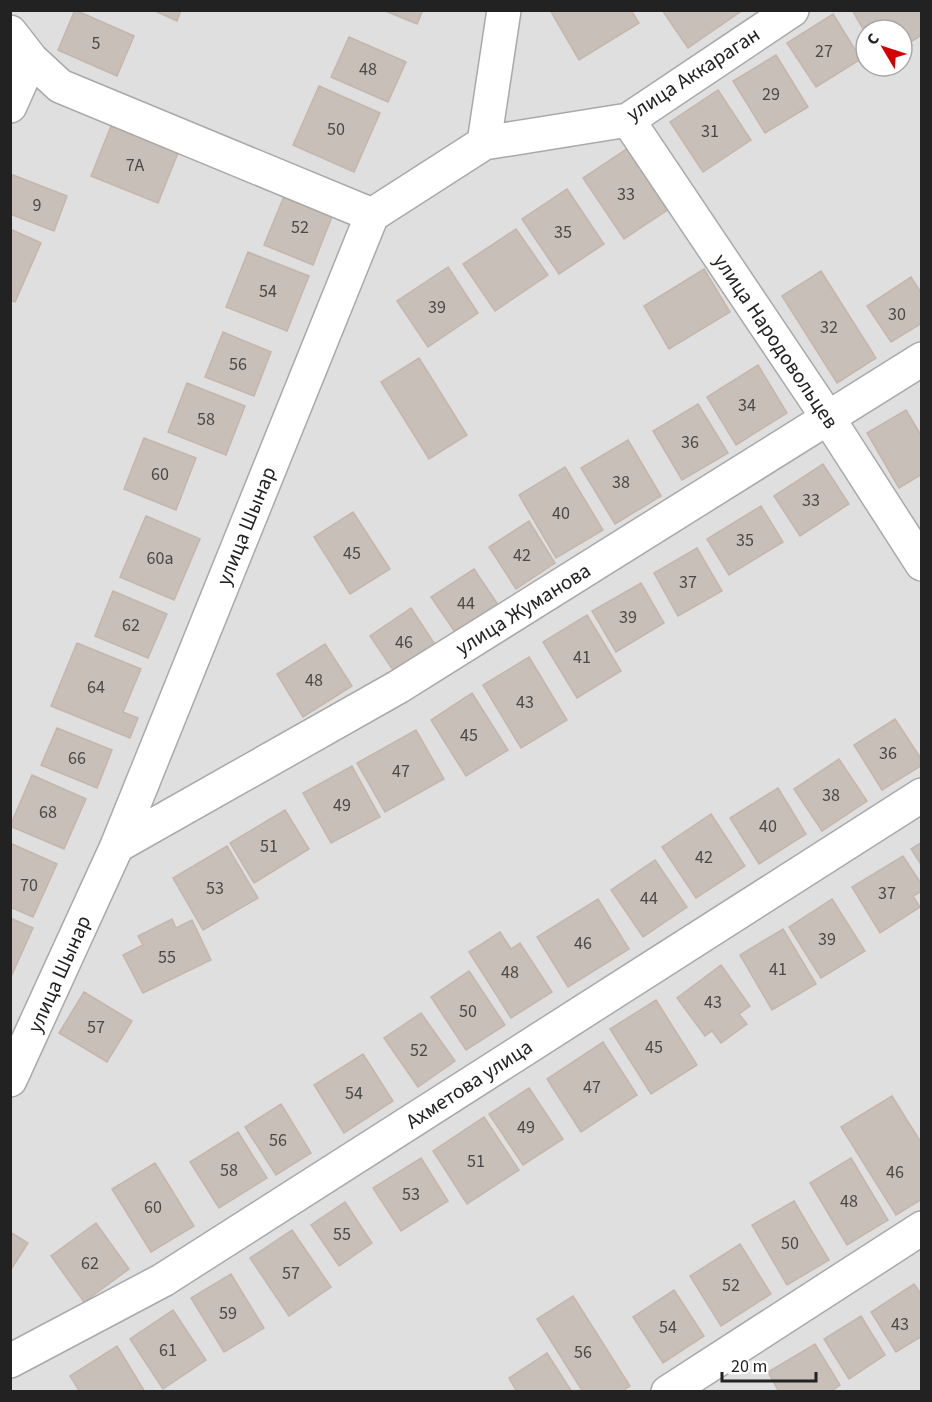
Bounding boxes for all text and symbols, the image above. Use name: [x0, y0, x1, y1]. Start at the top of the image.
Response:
north arrow: [854, 18, 914, 78]
street label: улица Аккараган: [620, 19, 766, 129]
text: С: [862, 29, 885, 50]
house number: 5: [92, 31, 101, 56]
house number: 27: [815, 39, 833, 64]
house number: 48: [359, 57, 377, 82]
house number: 29: [762, 82, 780, 107]
house number: 50: [327, 117, 345, 142]
house number: 31: [701, 119, 719, 144]
house number: 7А: [126, 153, 145, 178]
house number: 33: [617, 182, 635, 207]
house number: 9: [33, 193, 42, 218]
house number: 52: [291, 215, 309, 240]
house number: 35: [554, 220, 572, 245]
street label: улица Народовольцев: [706, 247, 846, 435]
house number: 54: [259, 279, 277, 304]
house number: 39: [428, 295, 446, 320]
house number: 30: [888, 302, 906, 327]
house number: 32: [820, 315, 838, 340]
house number: 56: [229, 352, 247, 377]
house number: 34: [738, 393, 756, 418]
house number: 58: [197, 407, 215, 432]
house number: 36: [681, 430, 699, 455]
house number: 60: [151, 462, 169, 487]
street label: улица Шынар: [209, 462, 283, 590]
house number: 38: [612, 470, 630, 495]
house number: 33: [802, 488, 820, 513]
house number: 40: [552, 501, 570, 526]
house number: 35: [736, 528, 754, 553]
house number: 45: [343, 541, 361, 566]
house number: 42: [513, 543, 531, 568]
house number: 60а: [147, 546, 173, 571]
street label: улица Жуманова: [450, 555, 596, 663]
house number: 37: [679, 570, 697, 595]
house number: 44: [457, 591, 475, 616]
house number: 39: [619, 605, 637, 630]
house number: 62: [122, 613, 140, 638]
house number: 46: [395, 630, 413, 655]
house number: 41: [573, 645, 591, 670]
house number: 48: [305, 668, 323, 693]
house number: 64: [87, 675, 105, 700]
house number: 43: [516, 690, 534, 715]
house number: 45: [460, 723, 478, 748]
house number: 36: [879, 741, 897, 766]
house number: 66: [68, 746, 86, 771]
house number: 47: [392, 759, 410, 784]
house number: 38: [822, 783, 840, 808]
house number: 49: [333, 793, 351, 818]
house number: 68: [39, 800, 57, 825]
house number: 40: [759, 814, 777, 839]
house number: 51: [260, 834, 278, 859]
house number: 42: [695, 845, 713, 870]
house number: 70: [20, 873, 38, 898]
house number: 53: [206, 876, 224, 901]
house number: 37: [878, 881, 896, 906]
house number: 44: [640, 886, 658, 911]
street label: улица Шынар: [20, 910, 98, 1038]
house number: 39: [818, 927, 836, 952]
house number: 46: [574, 931, 592, 956]
house number: 55: [158, 945, 176, 970]
house number: 41: [769, 957, 787, 982]
house number: 48: [501, 960, 519, 985]
house number: 43: [704, 990, 722, 1015]
house number: 50: [459, 999, 477, 1024]
house number: 57: [87, 1015, 105, 1040]
street label: Ахметова улица: [400, 1032, 538, 1136]
house number: 45: [645, 1035, 663, 1060]
house number: 52: [410, 1038, 428, 1063]
house number: 47: [583, 1075, 601, 1100]
house number: 54: [345, 1081, 363, 1106]
house number: 49: [517, 1115, 535, 1140]
house number: 56: [269, 1128, 287, 1153]
house number: 51: [467, 1149, 485, 1174]
house number: 58: [220, 1158, 238, 1183]
house number: 46: [886, 1160, 904, 1185]
house number: 53: [402, 1182, 420, 1207]
house number: 48: [840, 1189, 858, 1214]
house number: 60: [144, 1195, 162, 1220]
house number: 55: [333, 1222, 351, 1247]
house number: 50: [781, 1231, 799, 1256]
house number: 62: [81, 1251, 99, 1276]
house number: 57: [282, 1261, 300, 1286]
house number: 52: [722, 1273, 740, 1298]
house number: 59: [219, 1301, 237, 1326]
house number: 43: [891, 1312, 909, 1337]
house number: 54: [659, 1315, 677, 1340]
house number: 61: [159, 1338, 177, 1363]
house number: 56: [574, 1340, 592, 1365]
scale bar: [722, 1345, 816, 1383]
text: 20 m: [731, 1354, 767, 1379]

